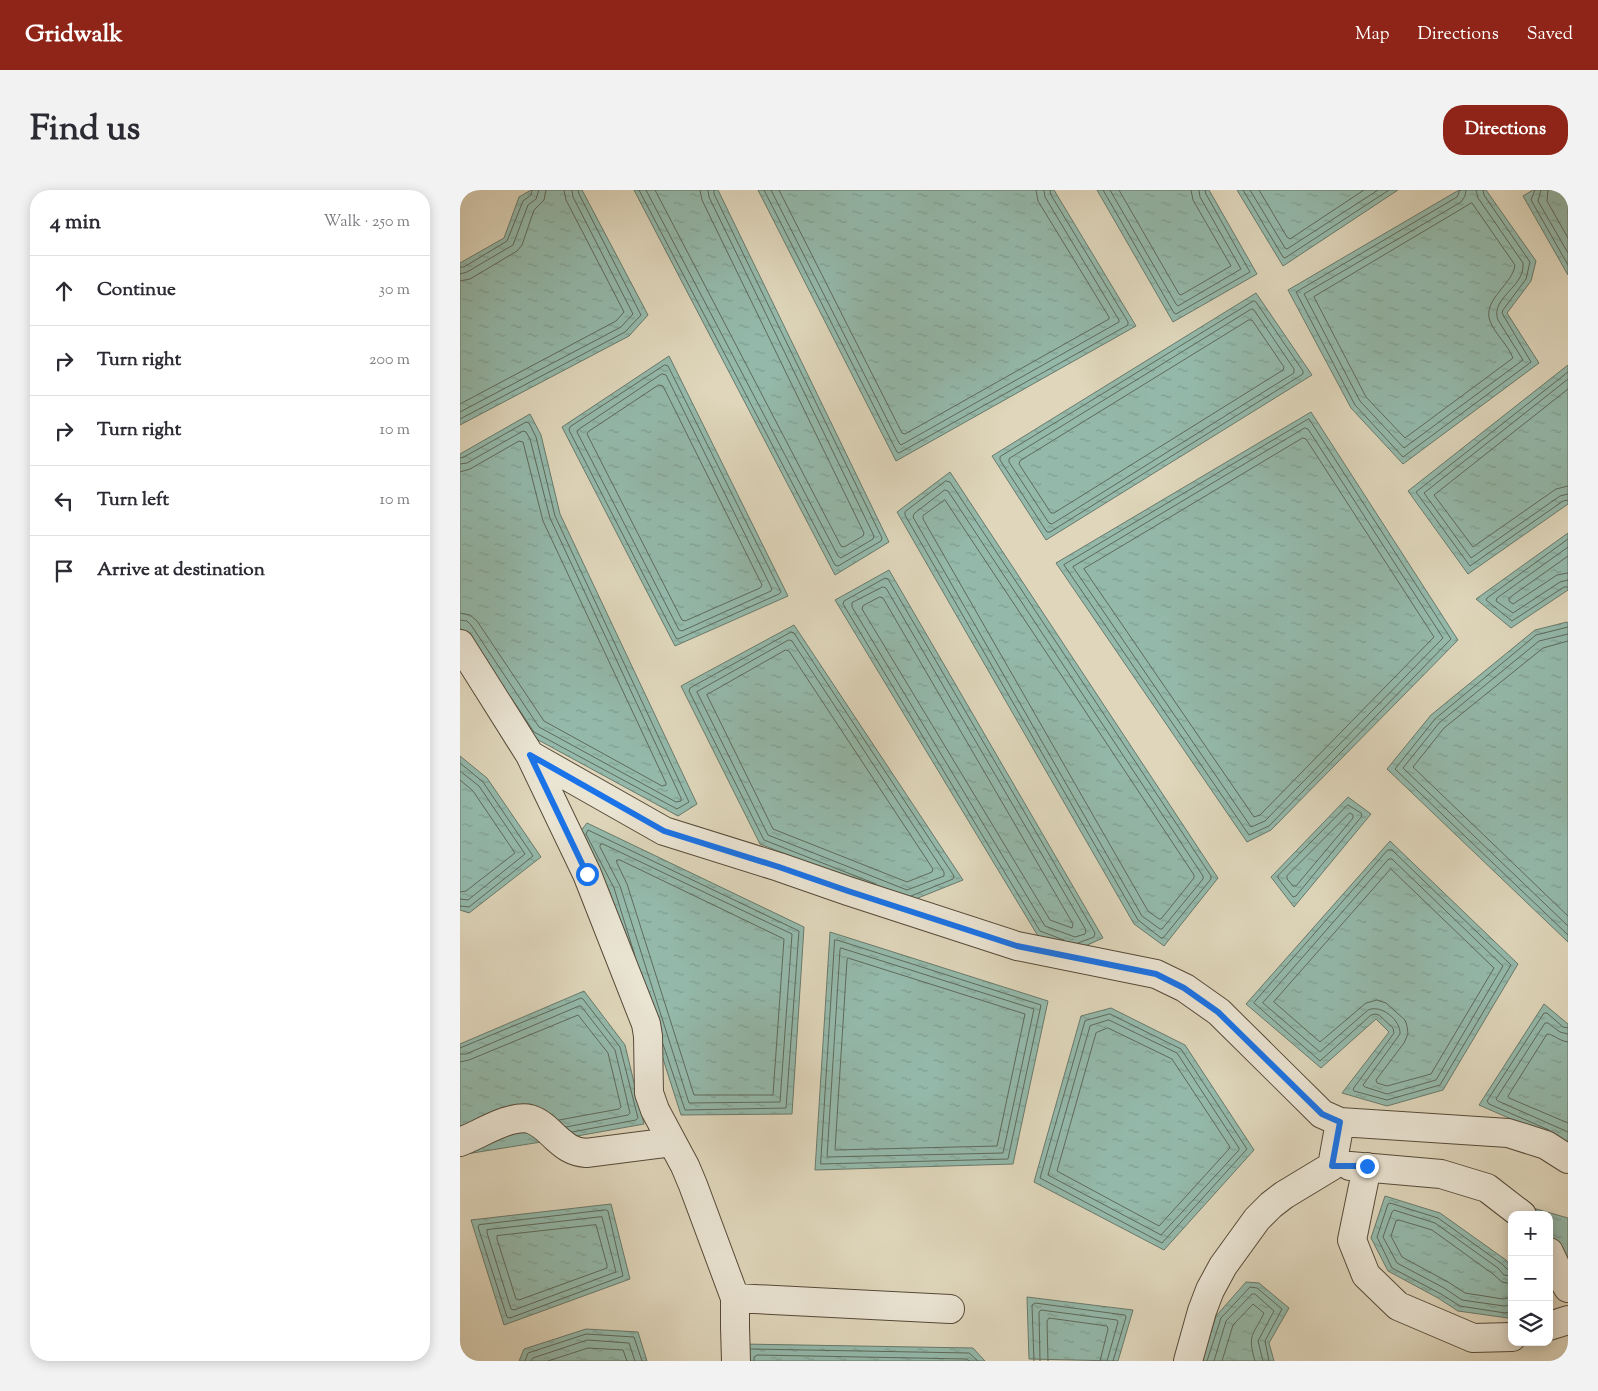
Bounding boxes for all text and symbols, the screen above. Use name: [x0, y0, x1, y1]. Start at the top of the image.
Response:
text: Gridwalk: [25, 18, 123, 52]
text: Map: [1355, 22, 1390, 48]
text: Directions: [1418, 22, 1499, 48]
text: Saved: [1527, 22, 1573, 48]
text: Find us: [30, 105, 140, 156]
button: Directions: [1443, 105, 1568, 155]
text: 4 min: [50, 208, 101, 238]
text: Walk · 250 m: [324, 211, 410, 234]
icon: ahead: [50, 277, 78, 305]
text: Continue: [97, 277, 176, 304]
text: 30 m: [379, 279, 410, 302]
icon: right: [50, 347, 78, 375]
text: Turn right: [97, 347, 181, 374]
text: 200 m: [369, 349, 410, 372]
icon: right: [50, 417, 78, 445]
text: Turn right: [97, 417, 181, 444]
text: 10 m: [380, 419, 410, 442]
icon: left: [50, 487, 78, 515]
text: Turn left: [97, 487, 169, 514]
text: 10 m: [380, 489, 410, 512]
icon: arrive: [50, 557, 78, 585]
text: Arrive at destination: [97, 557, 265, 584]
route start: [576, 863, 599, 886]
route end: [1356, 1155, 1379, 1178]
map controls: [1508, 1211, 1553, 1346]
button: +: [1508, 1211, 1553, 1256]
button: −: [1508, 1256, 1553, 1301]
button: layers: [1508, 1301, 1553, 1346]

